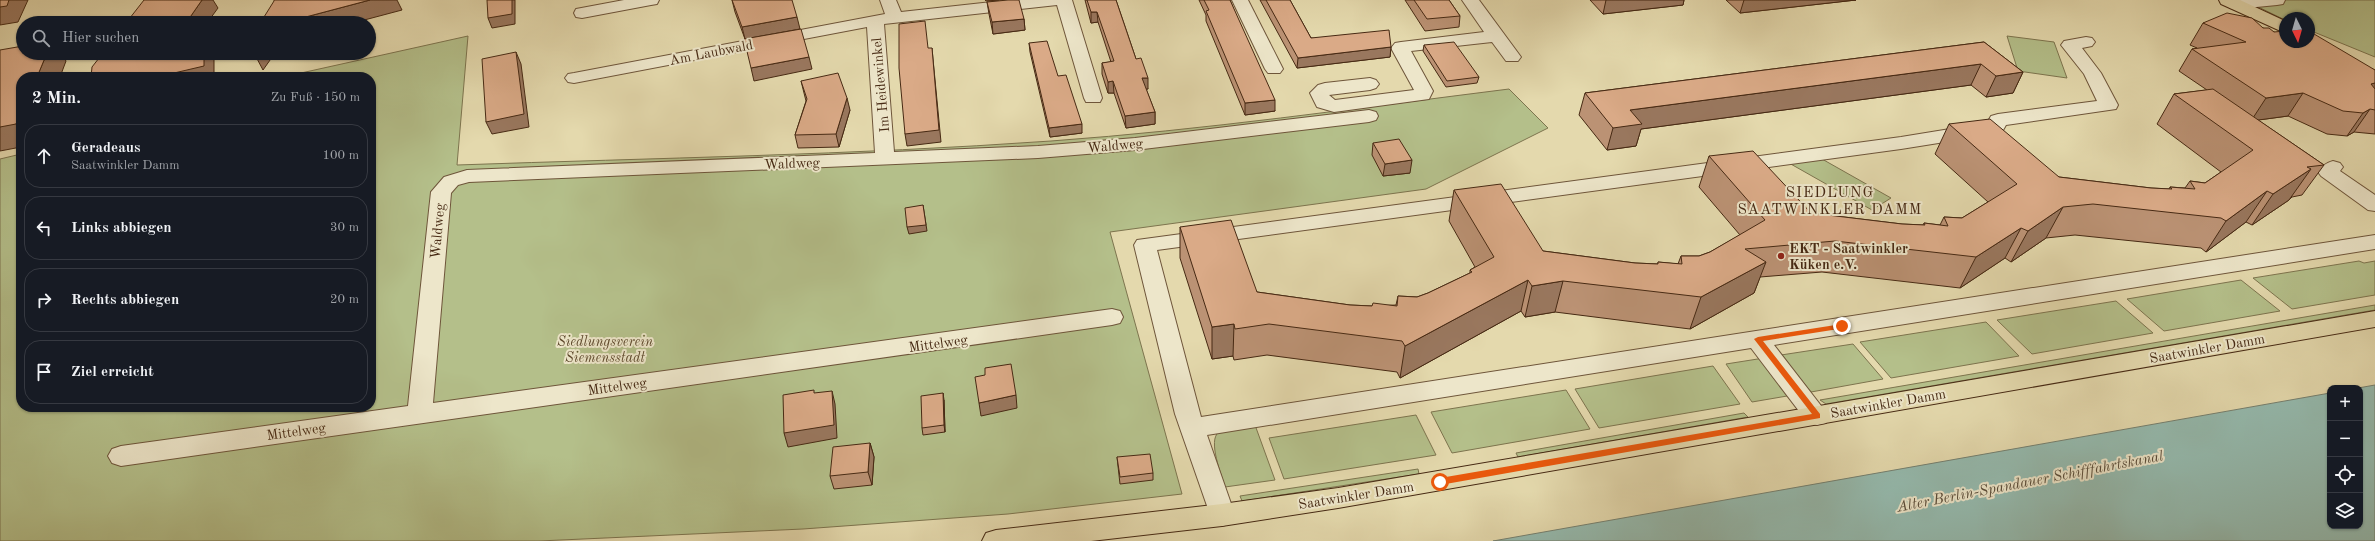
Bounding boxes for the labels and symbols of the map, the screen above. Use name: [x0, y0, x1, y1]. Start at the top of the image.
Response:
north arrow: [2279, 12, 2315, 48]
street label: Im Heidewinkel: [870, 37, 892, 133]
street label: Am Laubwald: [668, 38, 754, 68]
street label: Waldweg: [1087, 137, 1144, 155]
street label: Waldweg: [764, 156, 821, 172]
district label: SIEDLUNG SAATWINKLER DAMM: [1738, 186, 1922, 218]
street label: Waldweg: [429, 202, 447, 260]
place label: EKT - Saatwinkler Küken e.V.: [1789, 242, 1908, 272]
marker: EKT - Saatwinkler Küken e.V.: [1776, 251, 1786, 261]
route end: [1833, 317, 1851, 335]
street label: Saatwinkler Damm: [2148, 332, 2266, 366]
street label: Mittelweg: [908, 333, 969, 355]
park label: Siedlungsverein Siemensstadt: [557, 335, 653, 365]
street label: Mittelweg: [587, 376, 648, 398]
street label: Saatwinkler Damm: [1829, 387, 1947, 421]
street label: Mittelweg: [266, 421, 327, 443]
water label: Alter Berlin-Spandauer Schifffahrtskanal: [1895, 449, 2165, 516]
route start: [1431, 473, 1449, 491]
street label: Saatwinkler Damm: [1297, 480, 1415, 512]

